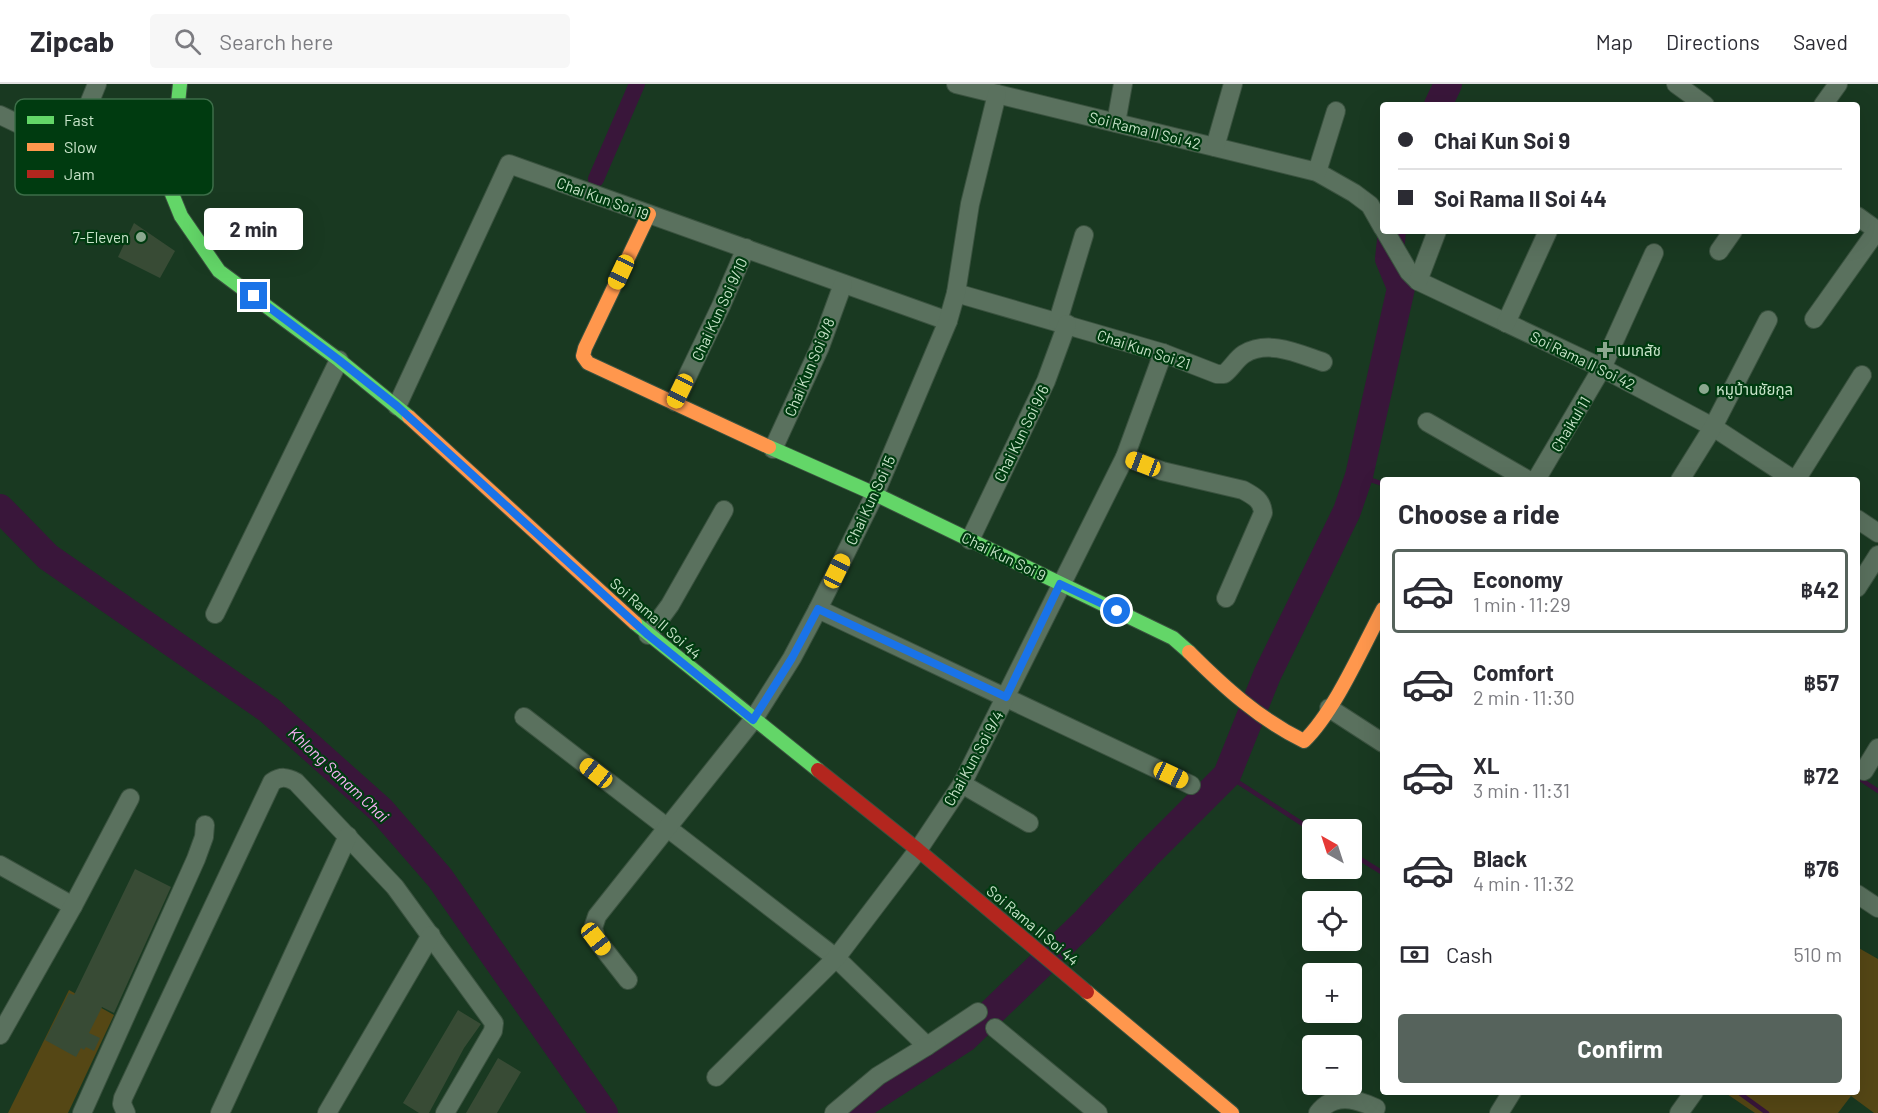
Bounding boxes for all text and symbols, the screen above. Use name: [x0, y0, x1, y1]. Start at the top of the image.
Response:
search box: [150, 14, 570, 68]
text: Zipcab: [30, 24, 114, 58]
icon: search: [171, 25, 204, 58]
text: Search here: [219, 28, 334, 54]
text: Map: [1596, 29, 1633, 54]
text: Directions: [1666, 29, 1760, 54]
text: Saved: [1793, 29, 1848, 54]
legend: [15, 99, 213, 195]
street label: Soi Rama II Soi 42: [1087, 107, 1203, 153]
text: Fast: [64, 110, 94, 129]
text: Chai Kun Soi 9: [1434, 127, 1570, 153]
text: Slow: [64, 137, 97, 156]
text: Jam: [64, 164, 95, 183]
street label: Chai Kun Soi 19: [554, 173, 652, 223]
text: Soi Rama II Soi 44: [1434, 185, 1607, 211]
callout: 2 min: [204, 209, 304, 251]
text: 2 min: [230, 217, 277, 241]
place label: 7-Eleven: [73, 228, 129, 246]
marker: 7-Eleven: [134, 230, 148, 244]
car: [605, 252, 637, 292]
street label: Chai Kun Soi 9/10: [687, 255, 751, 363]
route end: [240, 282, 267, 309]
street label: Chai Kun Soi 9/8: [780, 315, 838, 419]
street label: Chai Kun Soi 21: [1095, 325, 1193, 373]
street label: Soi Rama II Soi 42: [1528, 327, 1638, 393]
place label: เมเภสัช: [1617, 341, 1661, 359]
marker: เมเภสัช: [1598, 343, 1612, 357]
car: [664, 371, 696, 411]
place label: หมูบ้านชัยกูล: [1716, 380, 1793, 399]
street label: Chai Kun Soi 9/6: [990, 382, 1052, 484]
marker: หมูบ้านชัยกูล: [1697, 382, 1711, 396]
street label: Chaikul 11: [1547, 393, 1593, 455]
car: [1123, 449, 1163, 479]
street label: Chai Kun Soi 15: [841, 452, 899, 548]
text: Choose a ride: [1398, 497, 1560, 529]
street label: Chai Kun Soi 9: [959, 528, 1049, 584]
car: [821, 551, 853, 591]
icon: car: [1401, 564, 1455, 618]
text: Economy: [1473, 566, 1563, 592]
street label: Soi Rama II Soi 44: [607, 574, 705, 662]
text: ฿42: [1801, 576, 1839, 602]
text: 1 min · 11:29: [1473, 592, 1571, 616]
route start: [1103, 597, 1130, 624]
icon: car: [1401, 657, 1455, 711]
text: Comfort: [1473, 659, 1554, 685]
text: ฿57: [1803, 669, 1839, 695]
text: 2 min · 11:30: [1473, 685, 1575, 709]
street label: Chai Kun Soi 9/4: [939, 707, 1007, 809]
water label: Khlong Sanam Chai: [285, 723, 393, 825]
icon: car: [1401, 750, 1455, 804]
text: XL: [1473, 752, 1499, 778]
car: [576, 755, 616, 791]
car: [1151, 759, 1191, 791]
text: ฿72: [1803, 762, 1839, 788]
text: 3 min · 11:31: [1473, 778, 1570, 802]
north arrow: [1302, 819, 1362, 879]
map controls: [1302, 819, 1362, 1095]
icon: car: [1401, 843, 1455, 897]
text: Black: [1473, 845, 1527, 871]
text: ฿76: [1803, 855, 1839, 881]
text: 4 min · 11:32: [1473, 871, 1575, 895]
street label: Soi Rama II Soi 44: [983, 881, 1083, 969]
button: locate: [1302, 891, 1362, 951]
car: [578, 919, 614, 959]
icon: cash: [1398, 938, 1431, 971]
text: Cash: [1446, 941, 1493, 967]
text: 510 m: [1793, 942, 1842, 966]
button: +: [1302, 963, 1362, 1023]
button: Confirm: [1398, 1014, 1842, 1083]
button: −: [1302, 1035, 1362, 1095]

